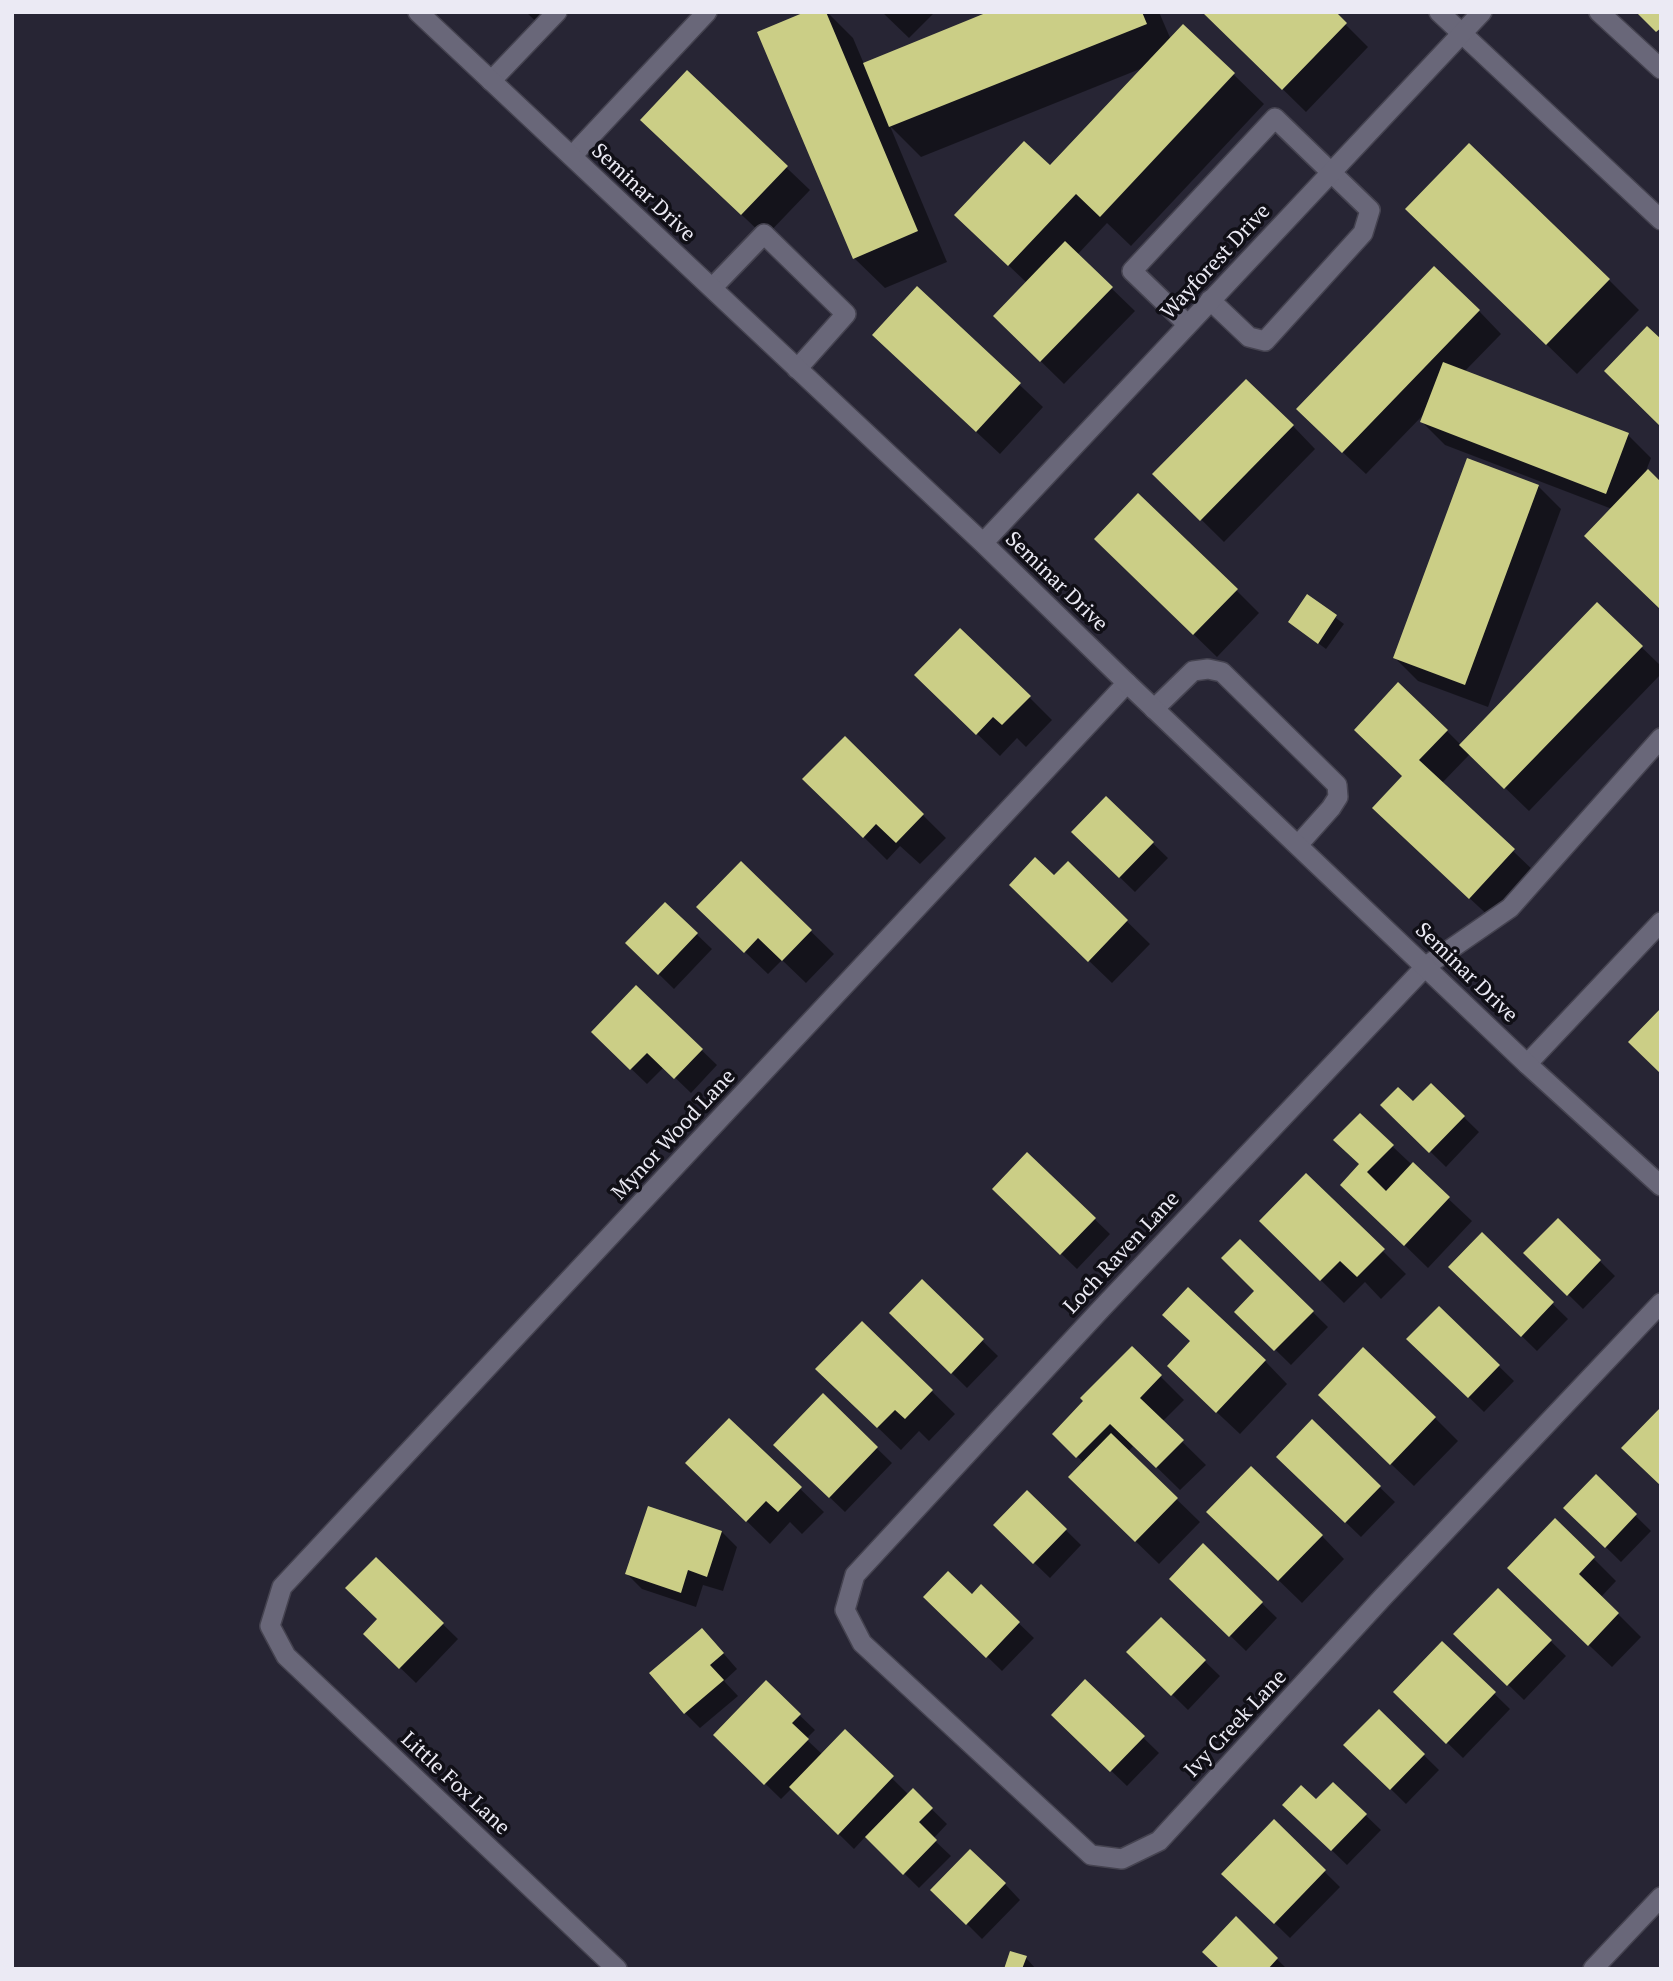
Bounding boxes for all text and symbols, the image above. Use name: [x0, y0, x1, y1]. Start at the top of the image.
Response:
street label: Seminar Drive: [586, 139, 700, 247]
street label: Wayforest Drive: [1156, 199, 1276, 325]
street label: Seminar Drive: [1000, 527, 1112, 637]
street label: Seminar Drive: [1410, 918, 1522, 1028]
street label: Mynor Wood Lane: [607, 1064, 741, 1206]
street label: Loch Raven Lane: [1059, 1187, 1185, 1319]
street label: Ivy Creek Lane: [1180, 1665, 1292, 1783]
street label: Little Fox Lane: [395, 1727, 515, 1841]

